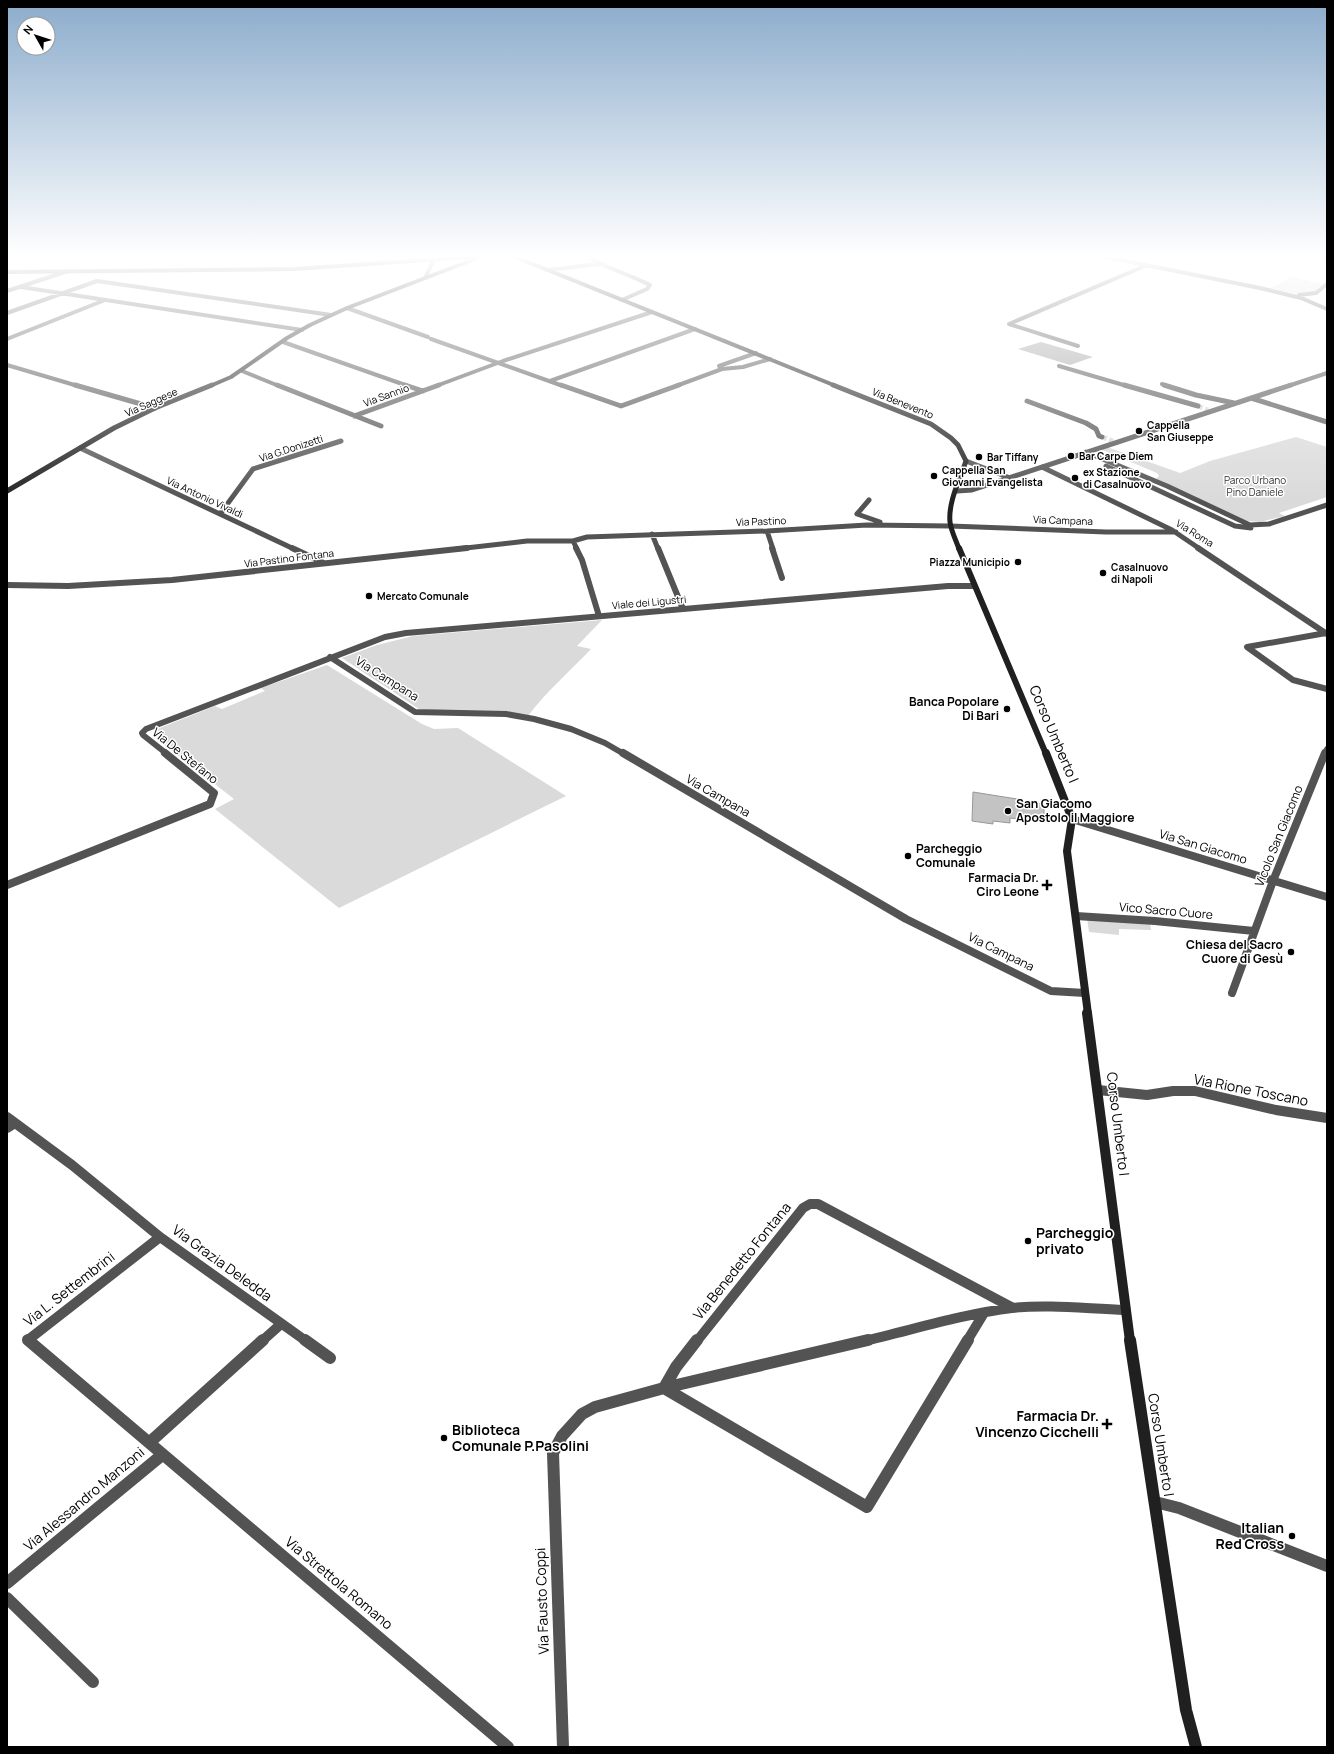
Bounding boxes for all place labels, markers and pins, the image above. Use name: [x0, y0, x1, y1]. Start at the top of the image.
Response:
place label: Cappella San Giuseppe: [1147, 418, 1214, 444]
marker: Cappella San Giuseppe: [1134, 426, 1144, 436]
place label: Bar Carpe Diem: [1079, 449, 1153, 463]
place label: Bar Tiffany: [987, 450, 1039, 464]
marker: Bar Carpe Diem: [1066, 451, 1076, 461]
marker: Bar Tiffany: [974, 452, 984, 462]
place label: Cappella San Giovanni Evangelista: [942, 463, 1043, 489]
place label: ex Stazione di Casalnuovo: [1083, 465, 1151, 491]
marker: Cappella San Giovanni Evangelista: [929, 471, 939, 481]
marker: ex Stazione di Casalnuovo: [1070, 473, 1080, 483]
place label: Piazza Municipio: [929, 555, 1010, 569]
marker: Piazza Municipio: [1013, 557, 1023, 567]
place label: Casalnuovo di Napoli: [1111, 560, 1168, 586]
marker: Casalnuovo di Napoli: [1098, 568, 1108, 578]
place label: Mercato Comunale: [377, 589, 469, 603]
marker: Mercato Comunale: [364, 591, 374, 601]
place label: Banca Popolare Di Bari: [909, 693, 999, 724]
marker: Banca Popolare Di Bari: [1002, 704, 1012, 714]
place label: San Giacomo Apostolo il Maggiore: [1016, 795, 1134, 826]
marker: San Giacomo Apostolo il Maggiore: [1003, 806, 1013, 816]
place label: Parcheggio Comunale: [916, 840, 982, 871]
marker: Parcheggio Comunale: [903, 851, 913, 861]
place label: Farmacia Dr. Ciro Leone: [968, 869, 1039, 900]
marker: Farmacia Dr. Ciro Leone: [1042, 880, 1052, 890]
place label: Chiesa del Sacro Cuore di Gesù: [1186, 936, 1283, 967]
marker: Chiesa del Sacro Cuore di Gesù: [1286, 947, 1296, 957]
place label: Parcheggio privato: [1036, 1223, 1114, 1258]
marker: Parcheggio privato: [1023, 1236, 1033, 1246]
place label: Farmacia Dr. Vincenzo Cicchelli: [975, 1406, 1099, 1441]
marker: Farmacia Dr. Vincenzo Cicchelli: [1102, 1419, 1112, 1429]
place label: Biblioteca Comunale P.Pasolini: [452, 1420, 589, 1455]
marker: Biblioteca Comunale P.Pasolini: [439, 1433, 449, 1443]
place label: Italian Red Cross: [1215, 1518, 1284, 1553]
marker: Italian Red Cross: [1287, 1531, 1297, 1541]

